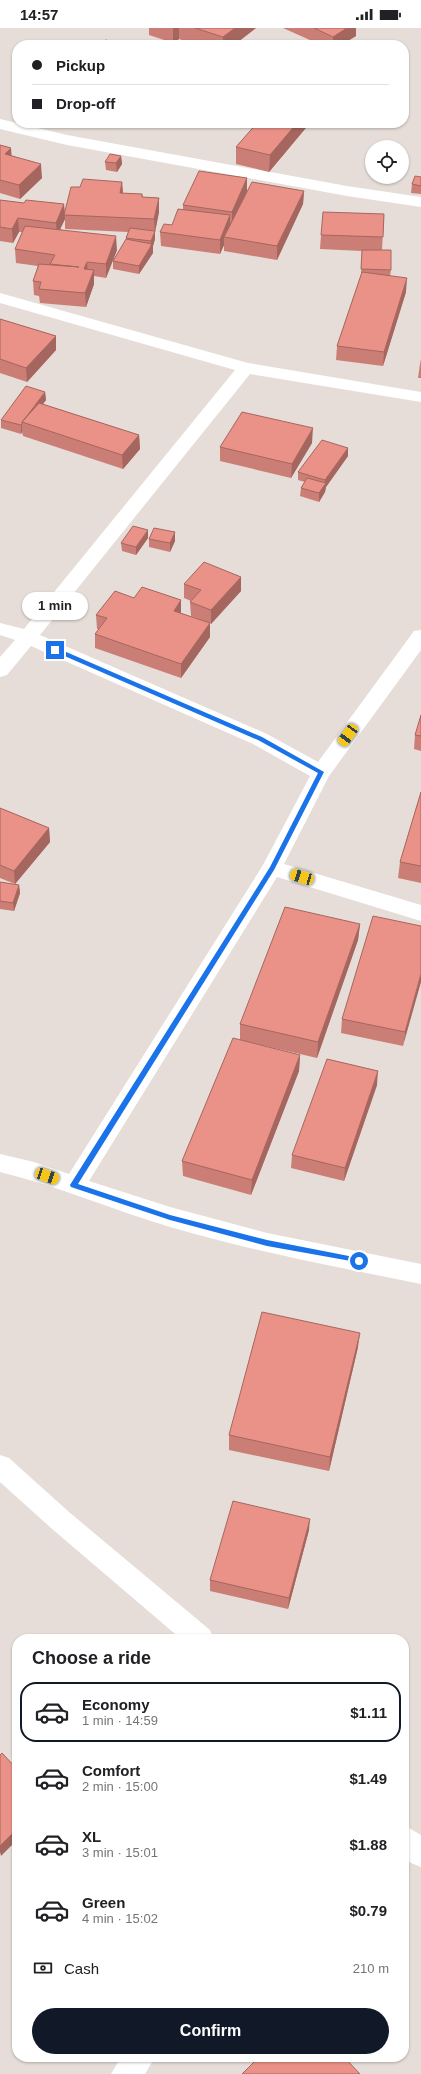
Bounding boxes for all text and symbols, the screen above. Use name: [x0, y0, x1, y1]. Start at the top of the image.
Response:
text: 14:57: [20, 6, 58, 23]
text: Pickup: [56, 57, 105, 74]
text: Drop-off: [56, 95, 115, 112]
map controls: [365, 140, 409, 184]
button: locate: [365, 140, 409, 184]
callout: 1 min: [22, 592, 88, 620]
text: 1 min: [38, 598, 72, 613]
route end: [46, 641, 64, 659]
car: [336, 722, 360, 748]
car: [289, 868, 315, 886]
car: [34, 1166, 60, 1186]
route start: [350, 1252, 368, 1270]
text: Choose a ride: [32, 1648, 151, 1668]
icon: car: [34, 1694, 70, 1730]
text: Economy: [82, 1696, 150, 1713]
text: $1.11: [350, 1704, 387, 1721]
text: 1 min · 14:59: [82, 1713, 158, 1728]
icon: car: [34, 1760, 70, 1796]
text: Comfort: [82, 1762, 140, 1779]
text: $1.49: [349, 1770, 387, 1787]
text: 2 min · 15:00: [82, 1779, 158, 1794]
icon: car: [34, 1826, 70, 1862]
text: XL: [82, 1828, 101, 1845]
text: $1.88: [349, 1836, 387, 1853]
text: 3 min · 15:01: [82, 1845, 158, 1860]
icon: car: [34, 1892, 70, 1928]
text: Green: [82, 1894, 125, 1911]
text: $0.79: [349, 1902, 387, 1919]
text: 4 min · 15:02: [82, 1911, 158, 1926]
icon: cash: [32, 1957, 54, 1979]
text: Cash: [64, 1960, 99, 1977]
text: 210 m: [353, 1961, 389, 1976]
button: Confirm: [32, 2008, 389, 2054]

